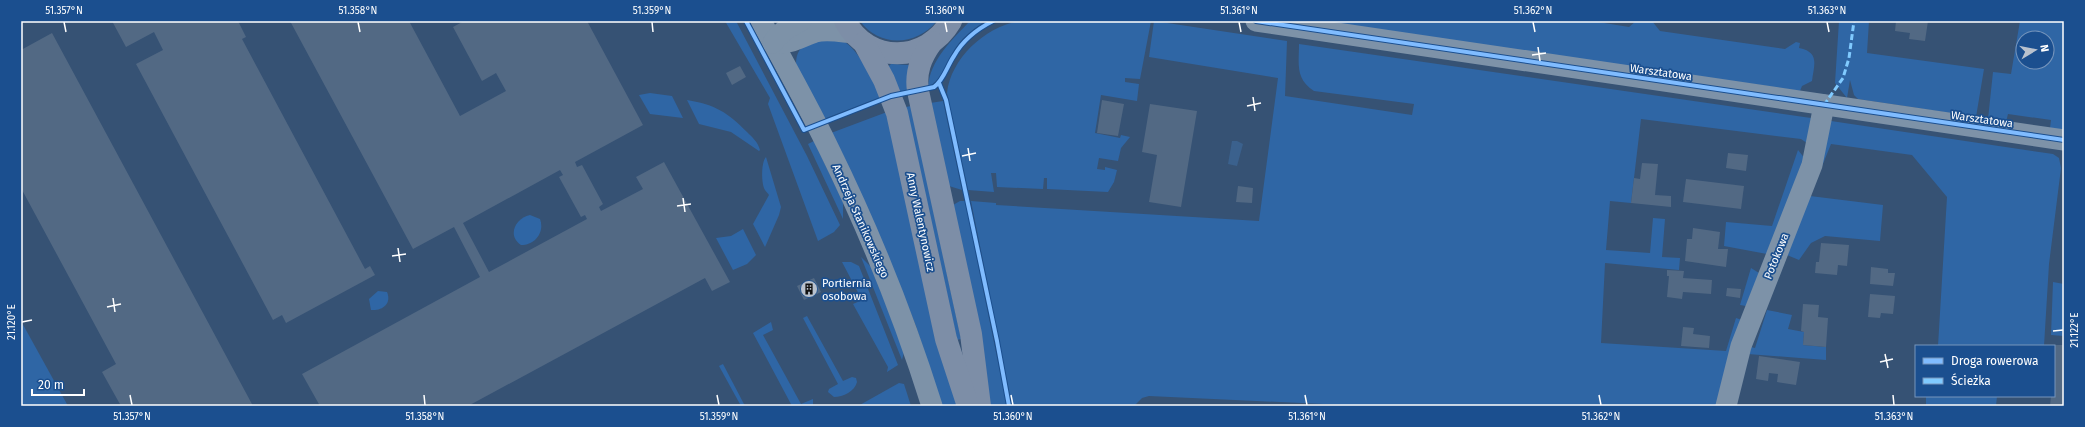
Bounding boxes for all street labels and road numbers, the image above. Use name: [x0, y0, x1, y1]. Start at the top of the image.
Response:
street label: Warsztatowa: [1629, 62, 1693, 83]
street label: Warsztatowa: [1950, 109, 2014, 130]
street label: Andrzeja Stanikowskiego: [830, 162, 892, 280]
street label: Anny Walentynowicz: [904, 171, 937, 273]
street label: Potokowa: [1761, 231, 1792, 281]

